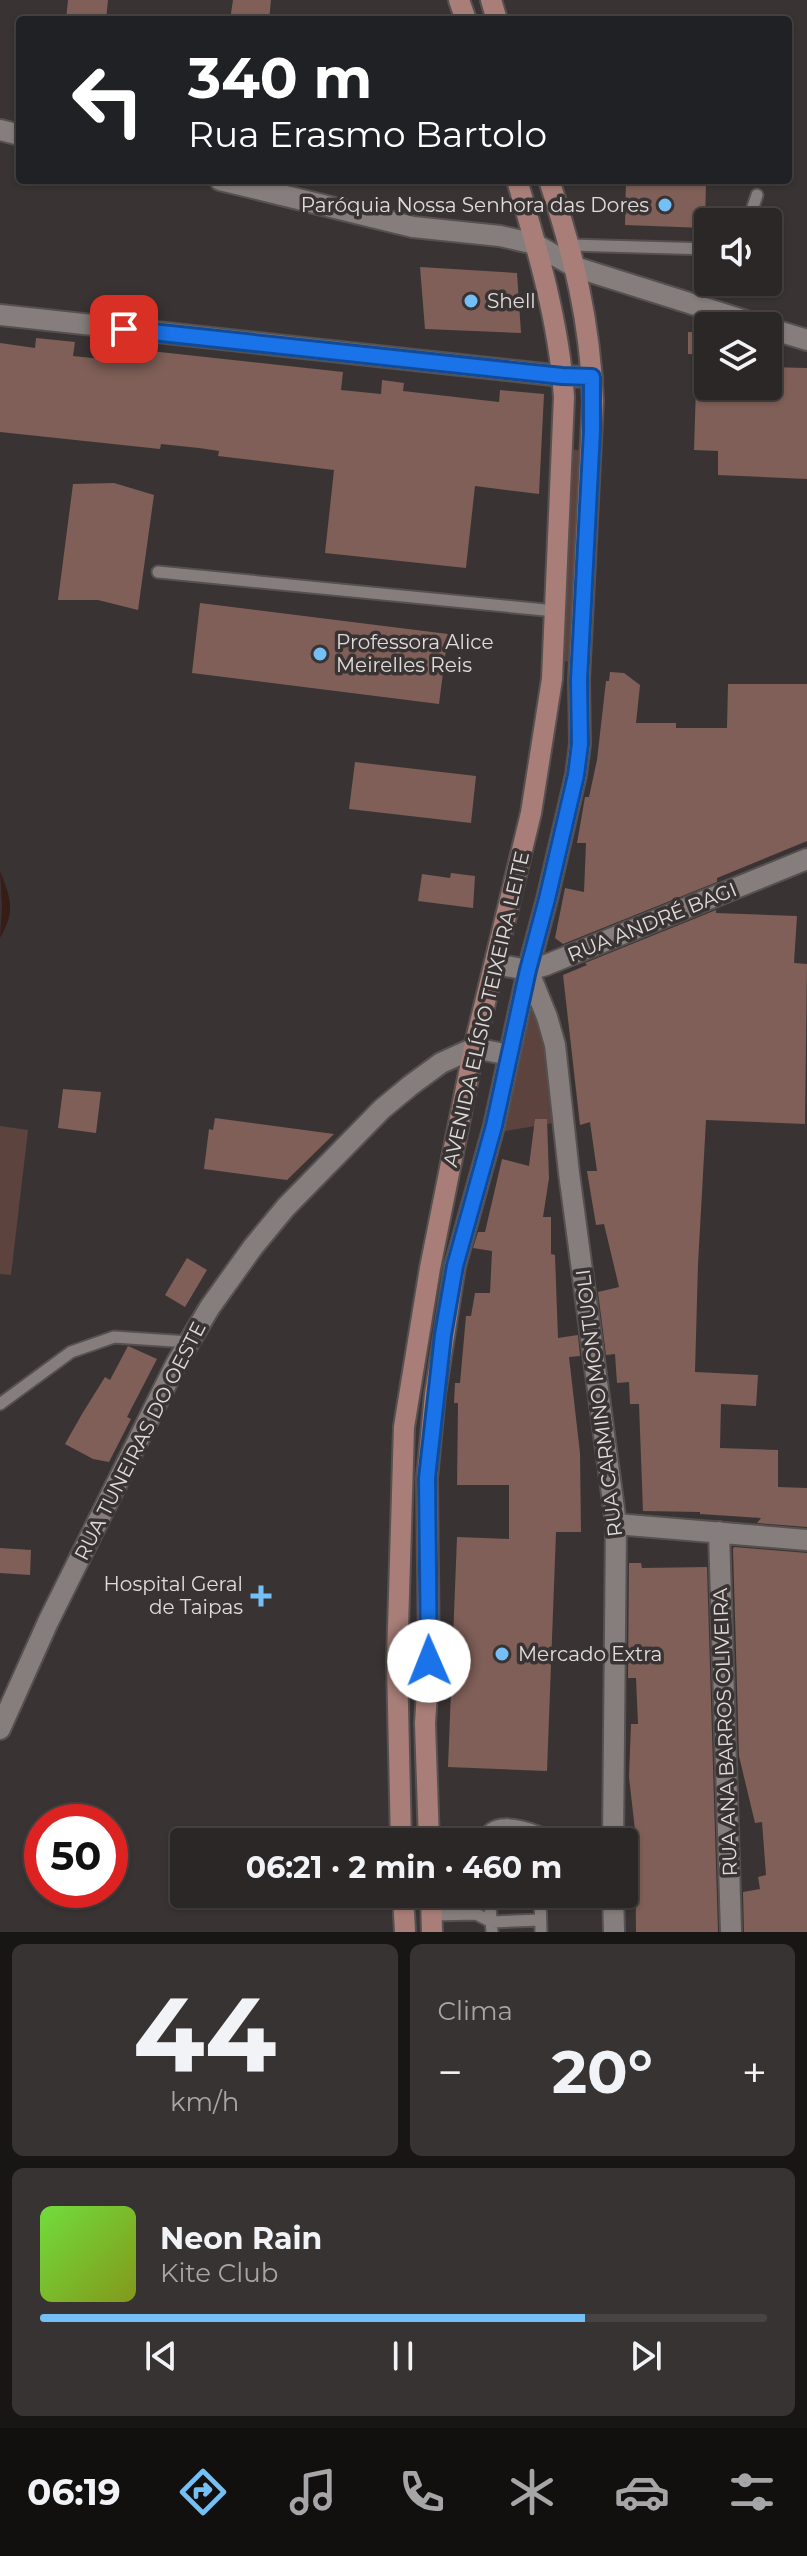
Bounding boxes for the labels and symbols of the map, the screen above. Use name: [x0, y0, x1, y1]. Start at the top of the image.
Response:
place label: Paróquia Nossa Senhora das Dores: [301, 193, 649, 217]
marker: Paróquia Nossa Senhora das Dores: [656, 196, 674, 214]
place label: Shell: [487, 289, 536, 313]
marker: Shell: [462, 292, 480, 310]
pin: [90, 295, 158, 363]
place label: Professora Alice Meirelles Reis: [336, 630, 493, 677]
marker: Professora Alice Meirelles Reis: [311, 645, 329, 663]
street label: AVENIDA ELÍSIO TEIXEIRA LEITE: [438, 849, 534, 1169]
street label: RUA ANDRÉ BAGI: [564, 877, 740, 967]
street label: RUA CARMINO MONTUOLI: [571, 1268, 627, 1538]
street label: RUA TUNEIRAS DO OESTE: [69, 1318, 211, 1564]
place label: Hospital Geral de Taipas: [104, 1572, 243, 1619]
marker: Hospital Geral de Taipas: [250, 1585, 272, 1607]
street label: RUA ANA BARROS OLIVEIRA: [708, 1587, 742, 1877]
position arrow: [387, 1619, 471, 1703]
place label: Mercado Extra: [518, 1642, 662, 1666]
marker: Mercado Extra: [493, 1645, 511, 1663]
speed limit sign: 50: [24, 1804, 128, 1908]

